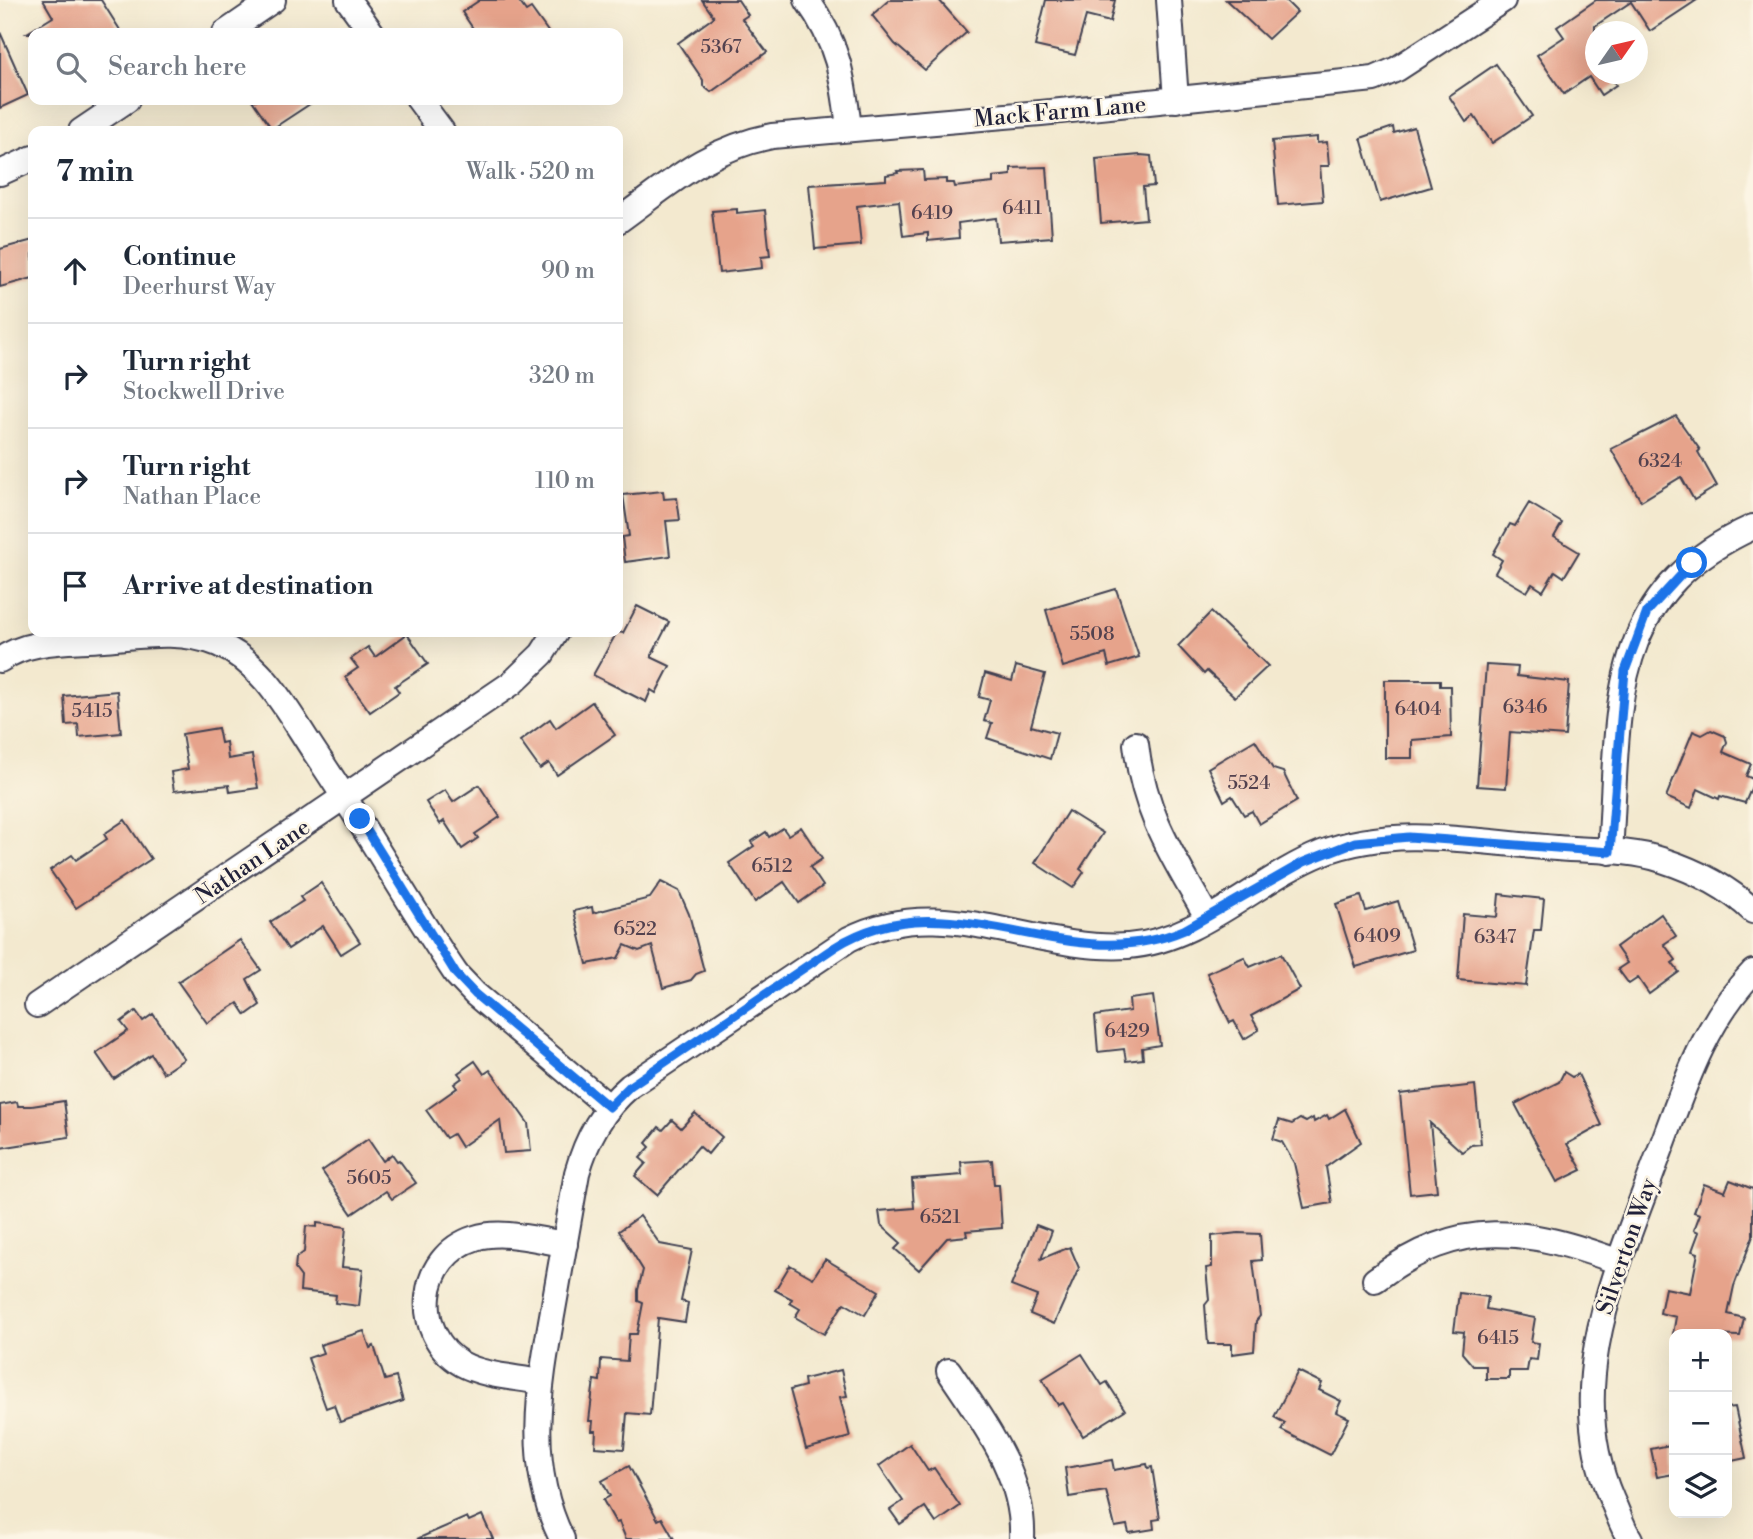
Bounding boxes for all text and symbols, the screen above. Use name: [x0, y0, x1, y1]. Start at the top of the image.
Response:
north arrow: [1585, 21, 1648, 84]
search box: [28, 28, 623, 105]
house number: 5367: [700, 35, 742, 59]
icon: search: [52, 48, 90, 86]
text: Search here: [108, 51, 247, 83]
street label: Mack Farm Lane: [973, 91, 1148, 133]
text: 7 min: [56, 153, 134, 191]
text: Walk · 520 m: [466, 158, 595, 186]
house number: 6411: [1002, 196, 1042, 220]
house number: 6419: [911, 201, 953, 225]
text: Continue: [123, 241, 236, 273]
icon: ahead: [56, 252, 94, 290]
text: 90 m: [541, 257, 595, 285]
text: Deerhurst Way: [123, 273, 276, 301]
text: Turn right: [123, 346, 251, 378]
icon: right: [56, 357, 94, 395]
text: 320 m: [529, 362, 595, 390]
text: Stockwell Drive: [123, 378, 285, 406]
house number: 6324: [1638, 449, 1682, 473]
text: Turn right: [123, 451, 251, 483]
icon: right: [56, 462, 94, 500]
text: 110 m: [535, 467, 595, 495]
text: Nathan Place: [123, 483, 261, 511]
route start: [1676, 547, 1707, 578]
icon: arrive: [56, 567, 94, 605]
text: Arrive at destination: [123, 570, 373, 602]
house number: 5508: [1069, 622, 1115, 646]
house number: 6346: [1502, 695, 1548, 719]
house number: 6404: [1394, 697, 1442, 721]
house number: 5415: [72, 699, 112, 723]
house number: 5524: [1227, 771, 1271, 795]
route end: [344, 803, 375, 834]
street label: Nathan Lane: [190, 813, 315, 911]
house number: 6512: [751, 854, 793, 878]
house number: 6522: [613, 917, 657, 941]
house number: 6409: [1353, 924, 1401, 948]
house number: 6347: [1474, 925, 1517, 949]
house number: 6429: [1104, 1019, 1150, 1043]
house number: 5605: [346, 1166, 392, 1190]
street label: Silverton Way: [1591, 1174, 1664, 1318]
house number: 6521: [919, 1205, 961, 1229]
house number: 6415: [1477, 1326, 1519, 1350]
map controls: [1669, 1329, 1732, 1518]
button: +: [1669, 1329, 1732, 1392]
button: −: [1669, 1392, 1732, 1455]
button: layers: [1669, 1455, 1732, 1518]

